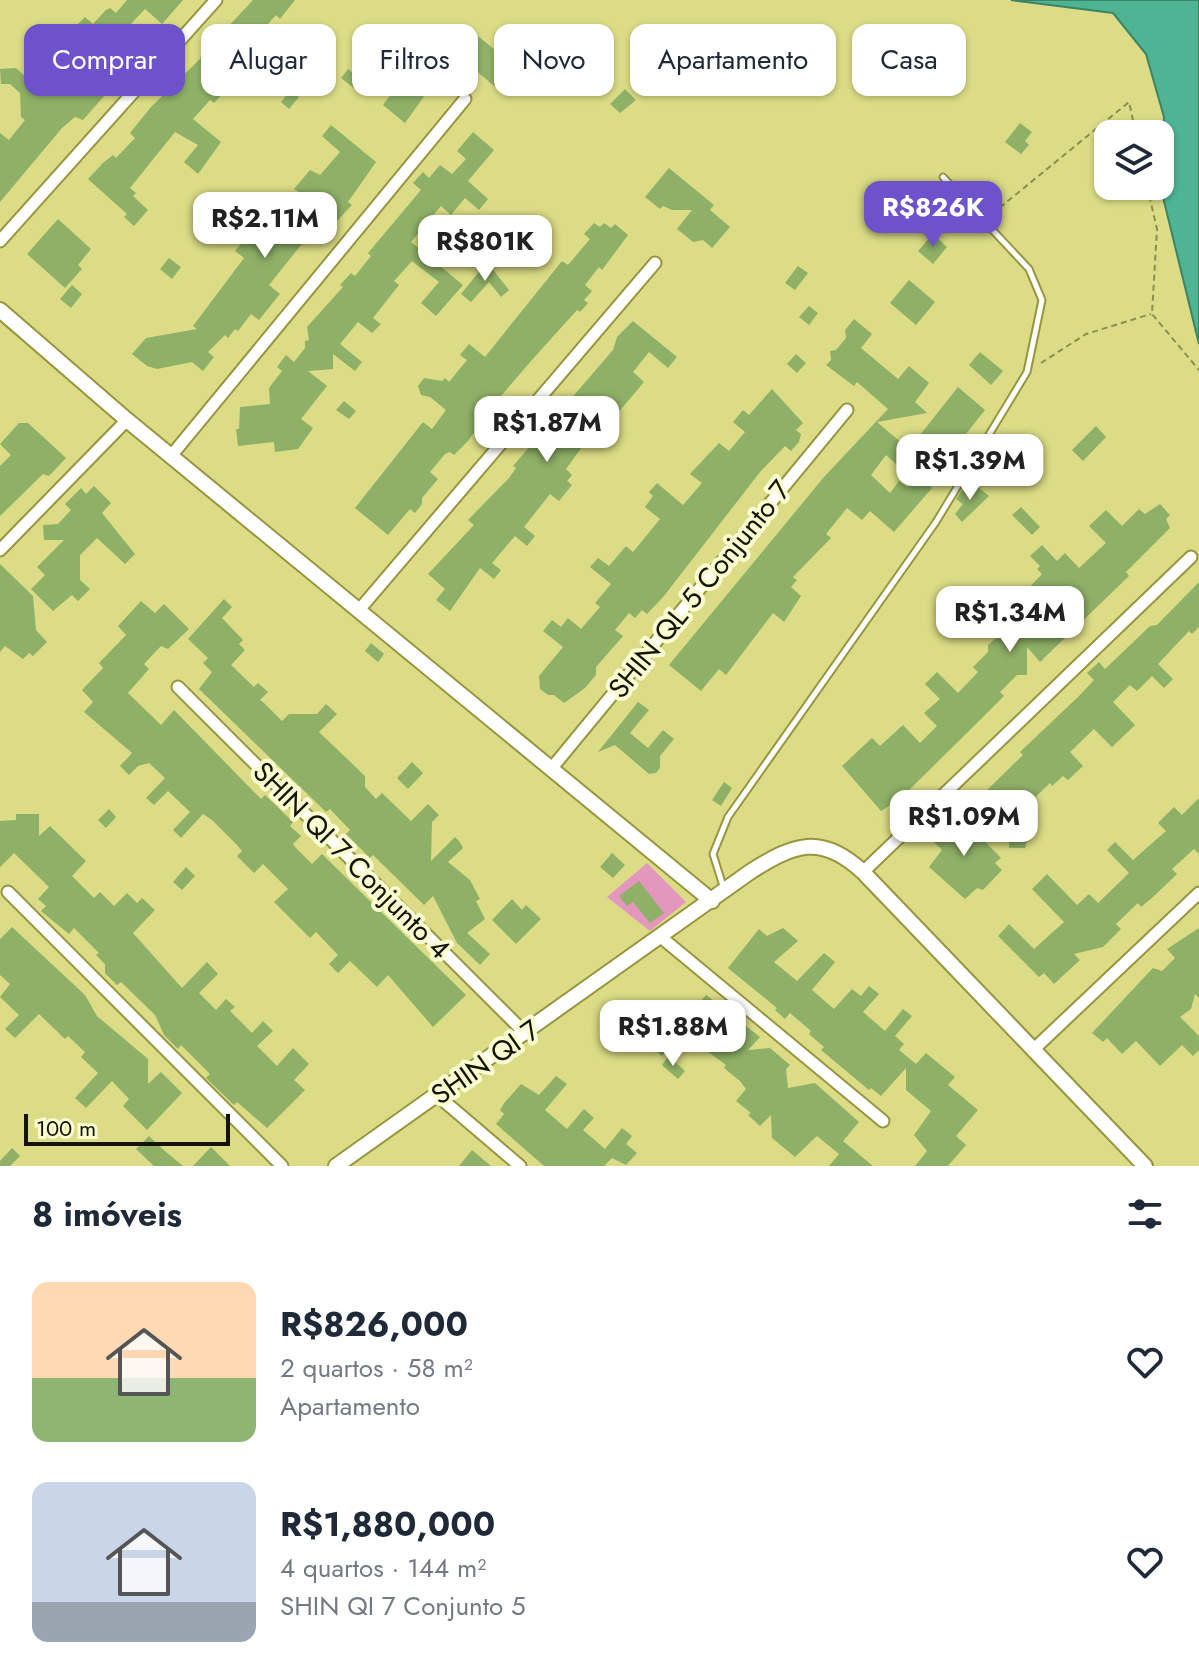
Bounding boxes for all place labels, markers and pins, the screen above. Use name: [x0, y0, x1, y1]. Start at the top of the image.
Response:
pin: R$826K: [868, 181, 998, 249]
pin: R$2.11M: [191, 192, 339, 260]
pin: R$801K: [420, 215, 550, 283]
pin: R$1.87M: [473, 396, 621, 464]
pin: R$1.39M: [896, 434, 1044, 502]
pin: R$1.34M: [936, 586, 1084, 654]
pin: R$1.09M: [890, 790, 1038, 858]
pin: R$1.88M: [599, 1000, 747, 1068]

